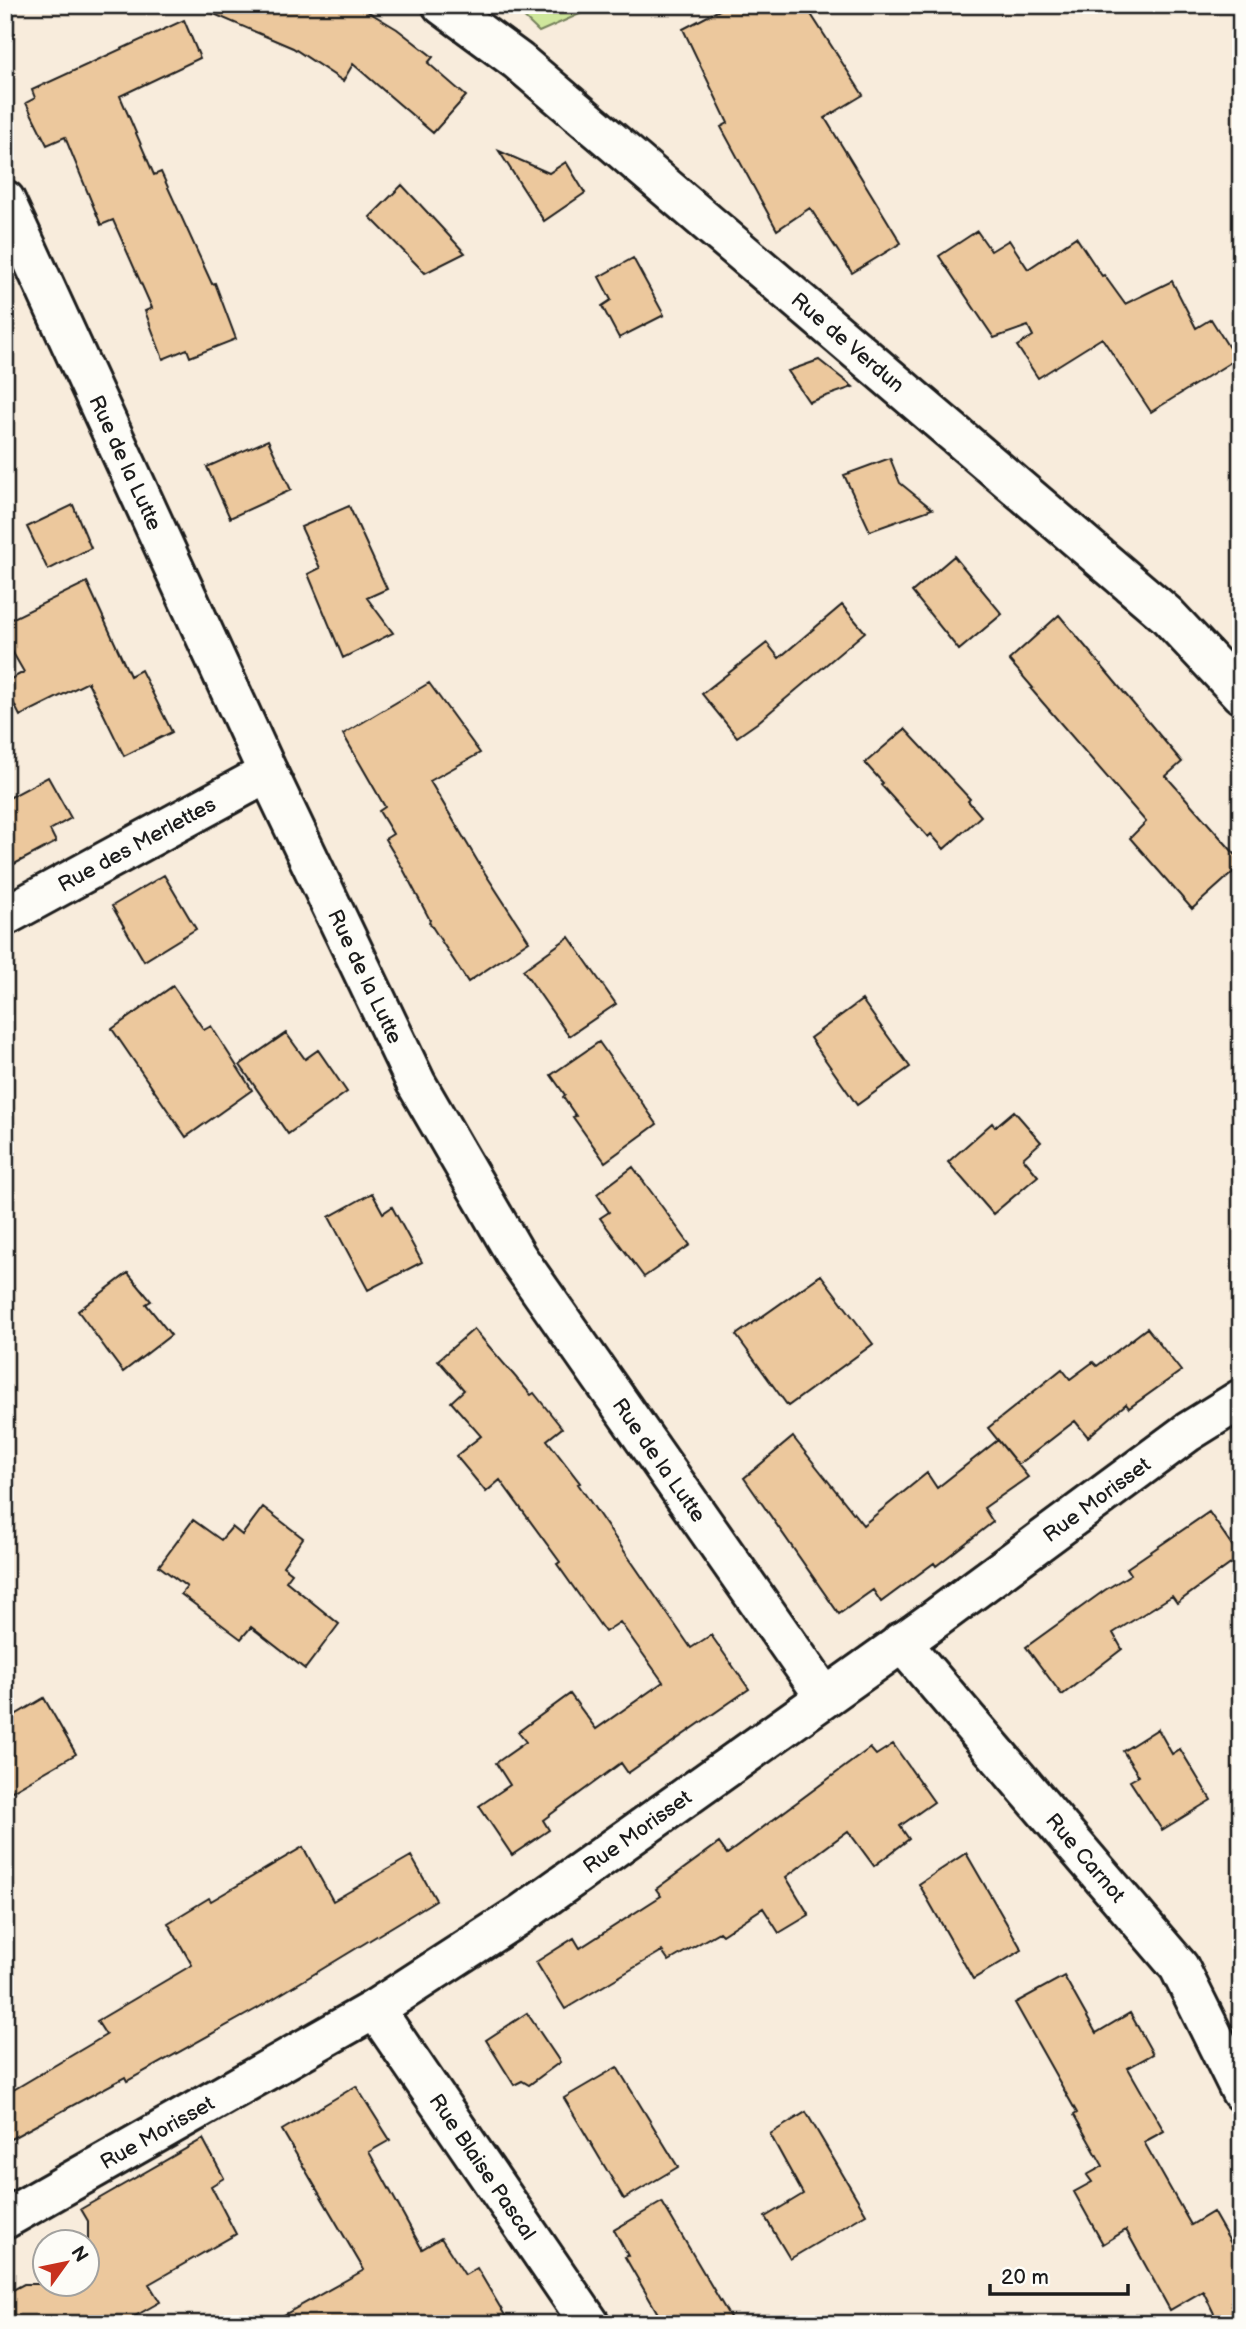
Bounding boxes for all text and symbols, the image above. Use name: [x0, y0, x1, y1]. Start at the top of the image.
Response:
street label: Rue de Verdun: [786, 288, 909, 398]
street label: Rue de la Lutte: [83, 392, 167, 534]
street label: Rue des Merlettes: [54, 792, 220, 898]
street label: Rue de la Lutte: [322, 906, 407, 1048]
street label: Rue de la Lutte: [607, 1394, 711, 1527]
street label: Rue Morisset: [1038, 1452, 1156, 1548]
street label: Rue Morisset: [578, 1785, 697, 1879]
street label: Rue Carnot: [1040, 1809, 1131, 1908]
street label: Rue Blaise Pascal: [424, 2089, 541, 2245]
street label: Rue Morisset: [96, 2091, 219, 2175]
north arrow: [32, 2228, 102, 2298]
text: N: [65, 2242, 93, 2267]
scale bar: [990, 2252, 1129, 2296]
text: 20 m: [1001, 2265, 1049, 2290]

